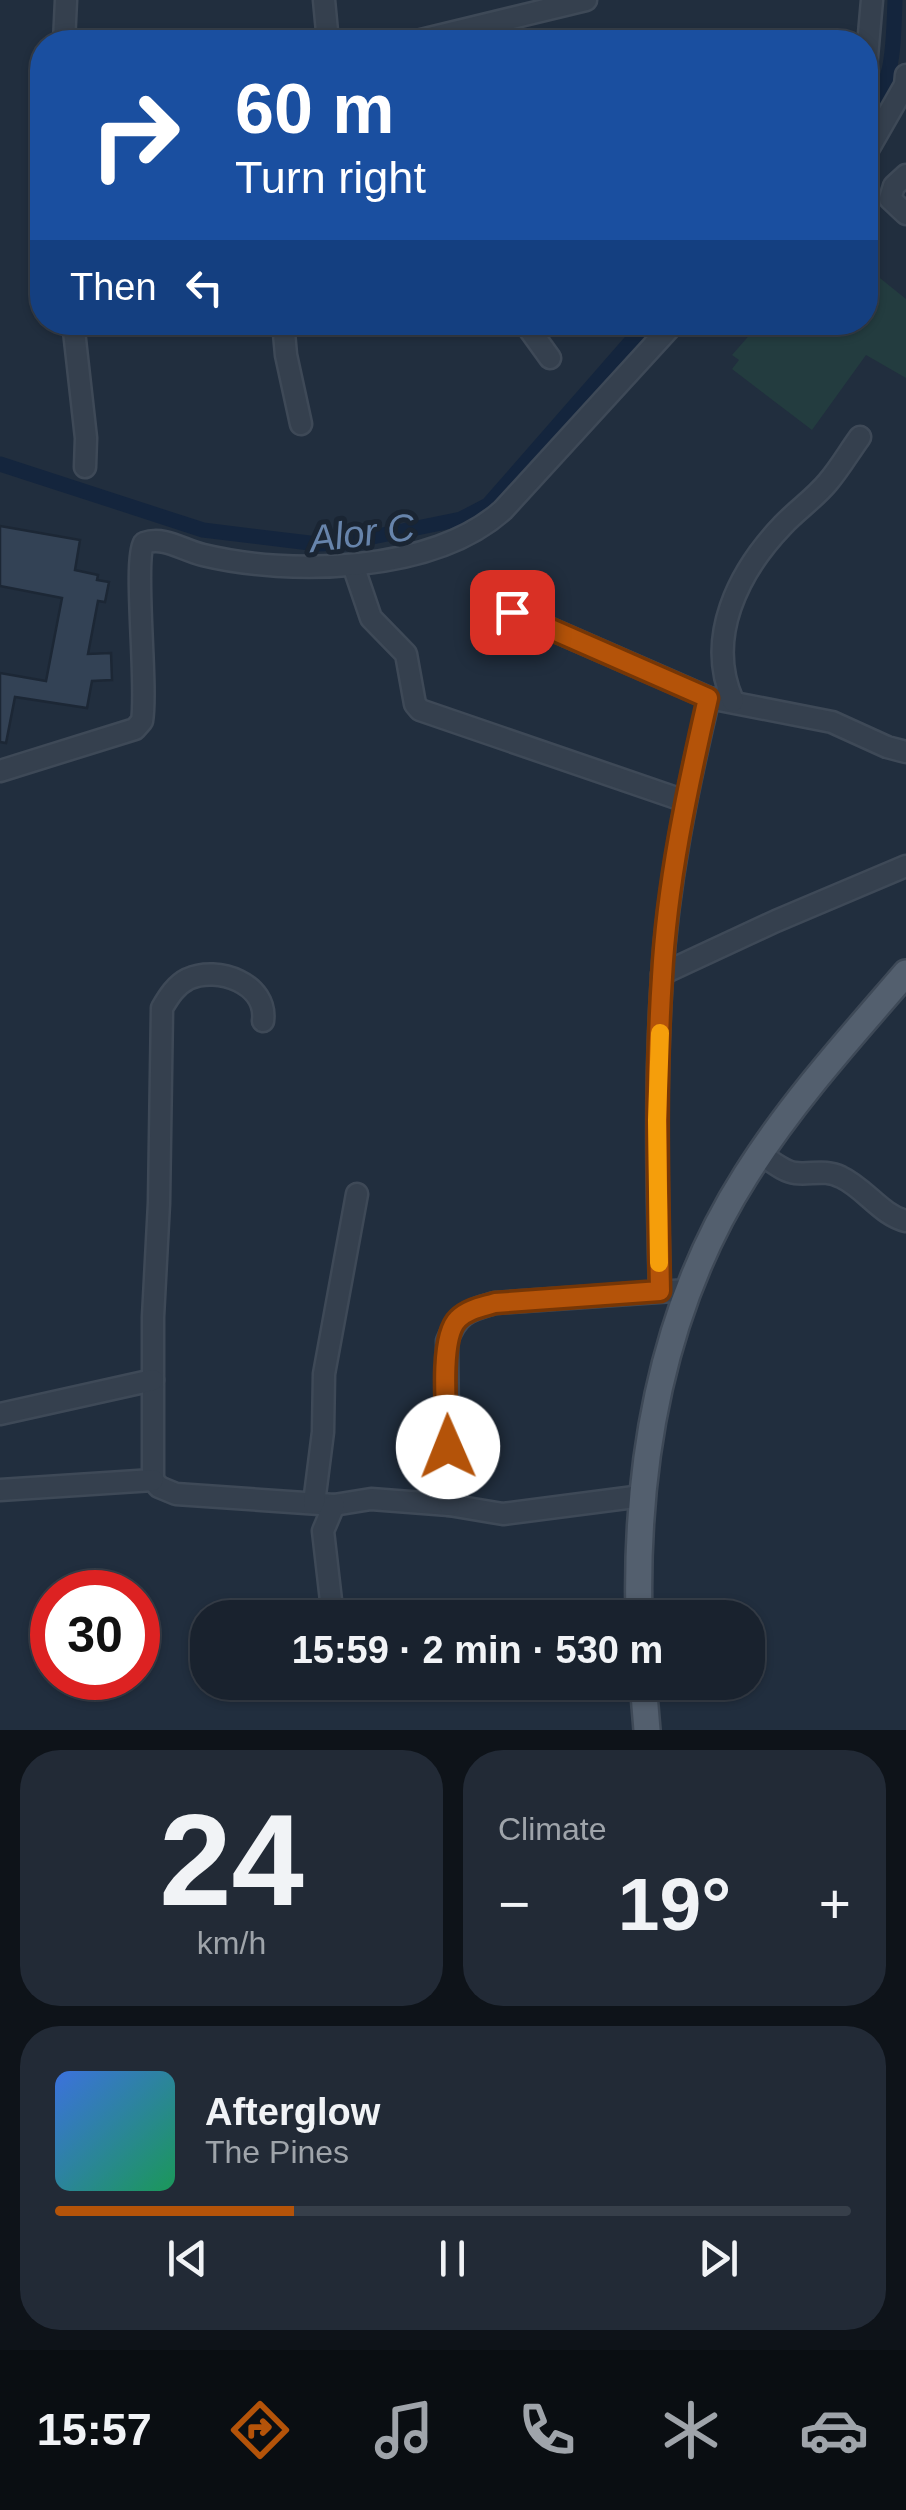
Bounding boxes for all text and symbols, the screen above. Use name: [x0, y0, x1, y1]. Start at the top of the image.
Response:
icon: right: [70, 70, 200, 200]
text: 60 m: [235, 70, 395, 148]
text: Turn right: [235, 152, 426, 203]
icon: left: [177, 260, 232, 315]
text: Then: [70, 266, 157, 308]
water label: Alor C: [305, 506, 418, 561]
pin: [470, 570, 555, 655]
icon: arrive: [485, 585, 540, 640]
position arrow: [396, 1395, 500, 1499]
speed limit sign: 30: [30, 1570, 160, 1700]
text: 15:59 · 2 min · 530 m: [292, 1629, 663, 1671]
text: 24: [159, 1787, 304, 1933]
text: Climate: [498, 1811, 606, 1847]
text: 19°: [618, 1862, 731, 1946]
text: −: [498, 1873, 530, 1935]
text: +: [819, 1873, 851, 1935]
text: km/h: [197, 1925, 266, 1961]
text: Afterglow: [205, 2091, 380, 2133]
text: The Pines: [205, 2134, 349, 2170]
icon: previous: [160, 2231, 215, 2286]
icon: pause: [425, 2231, 480, 2286]
icon: next: [691, 2231, 746, 2286]
icon: directions: [225, 2395, 295, 2465]
icon: music: [369, 2395, 439, 2465]
icon: phone: [512, 2395, 582, 2465]
icon: climate: [656, 2395, 726, 2465]
icon: car: [799, 2395, 869, 2465]
text: 15:57: [37, 2404, 152, 2455]

